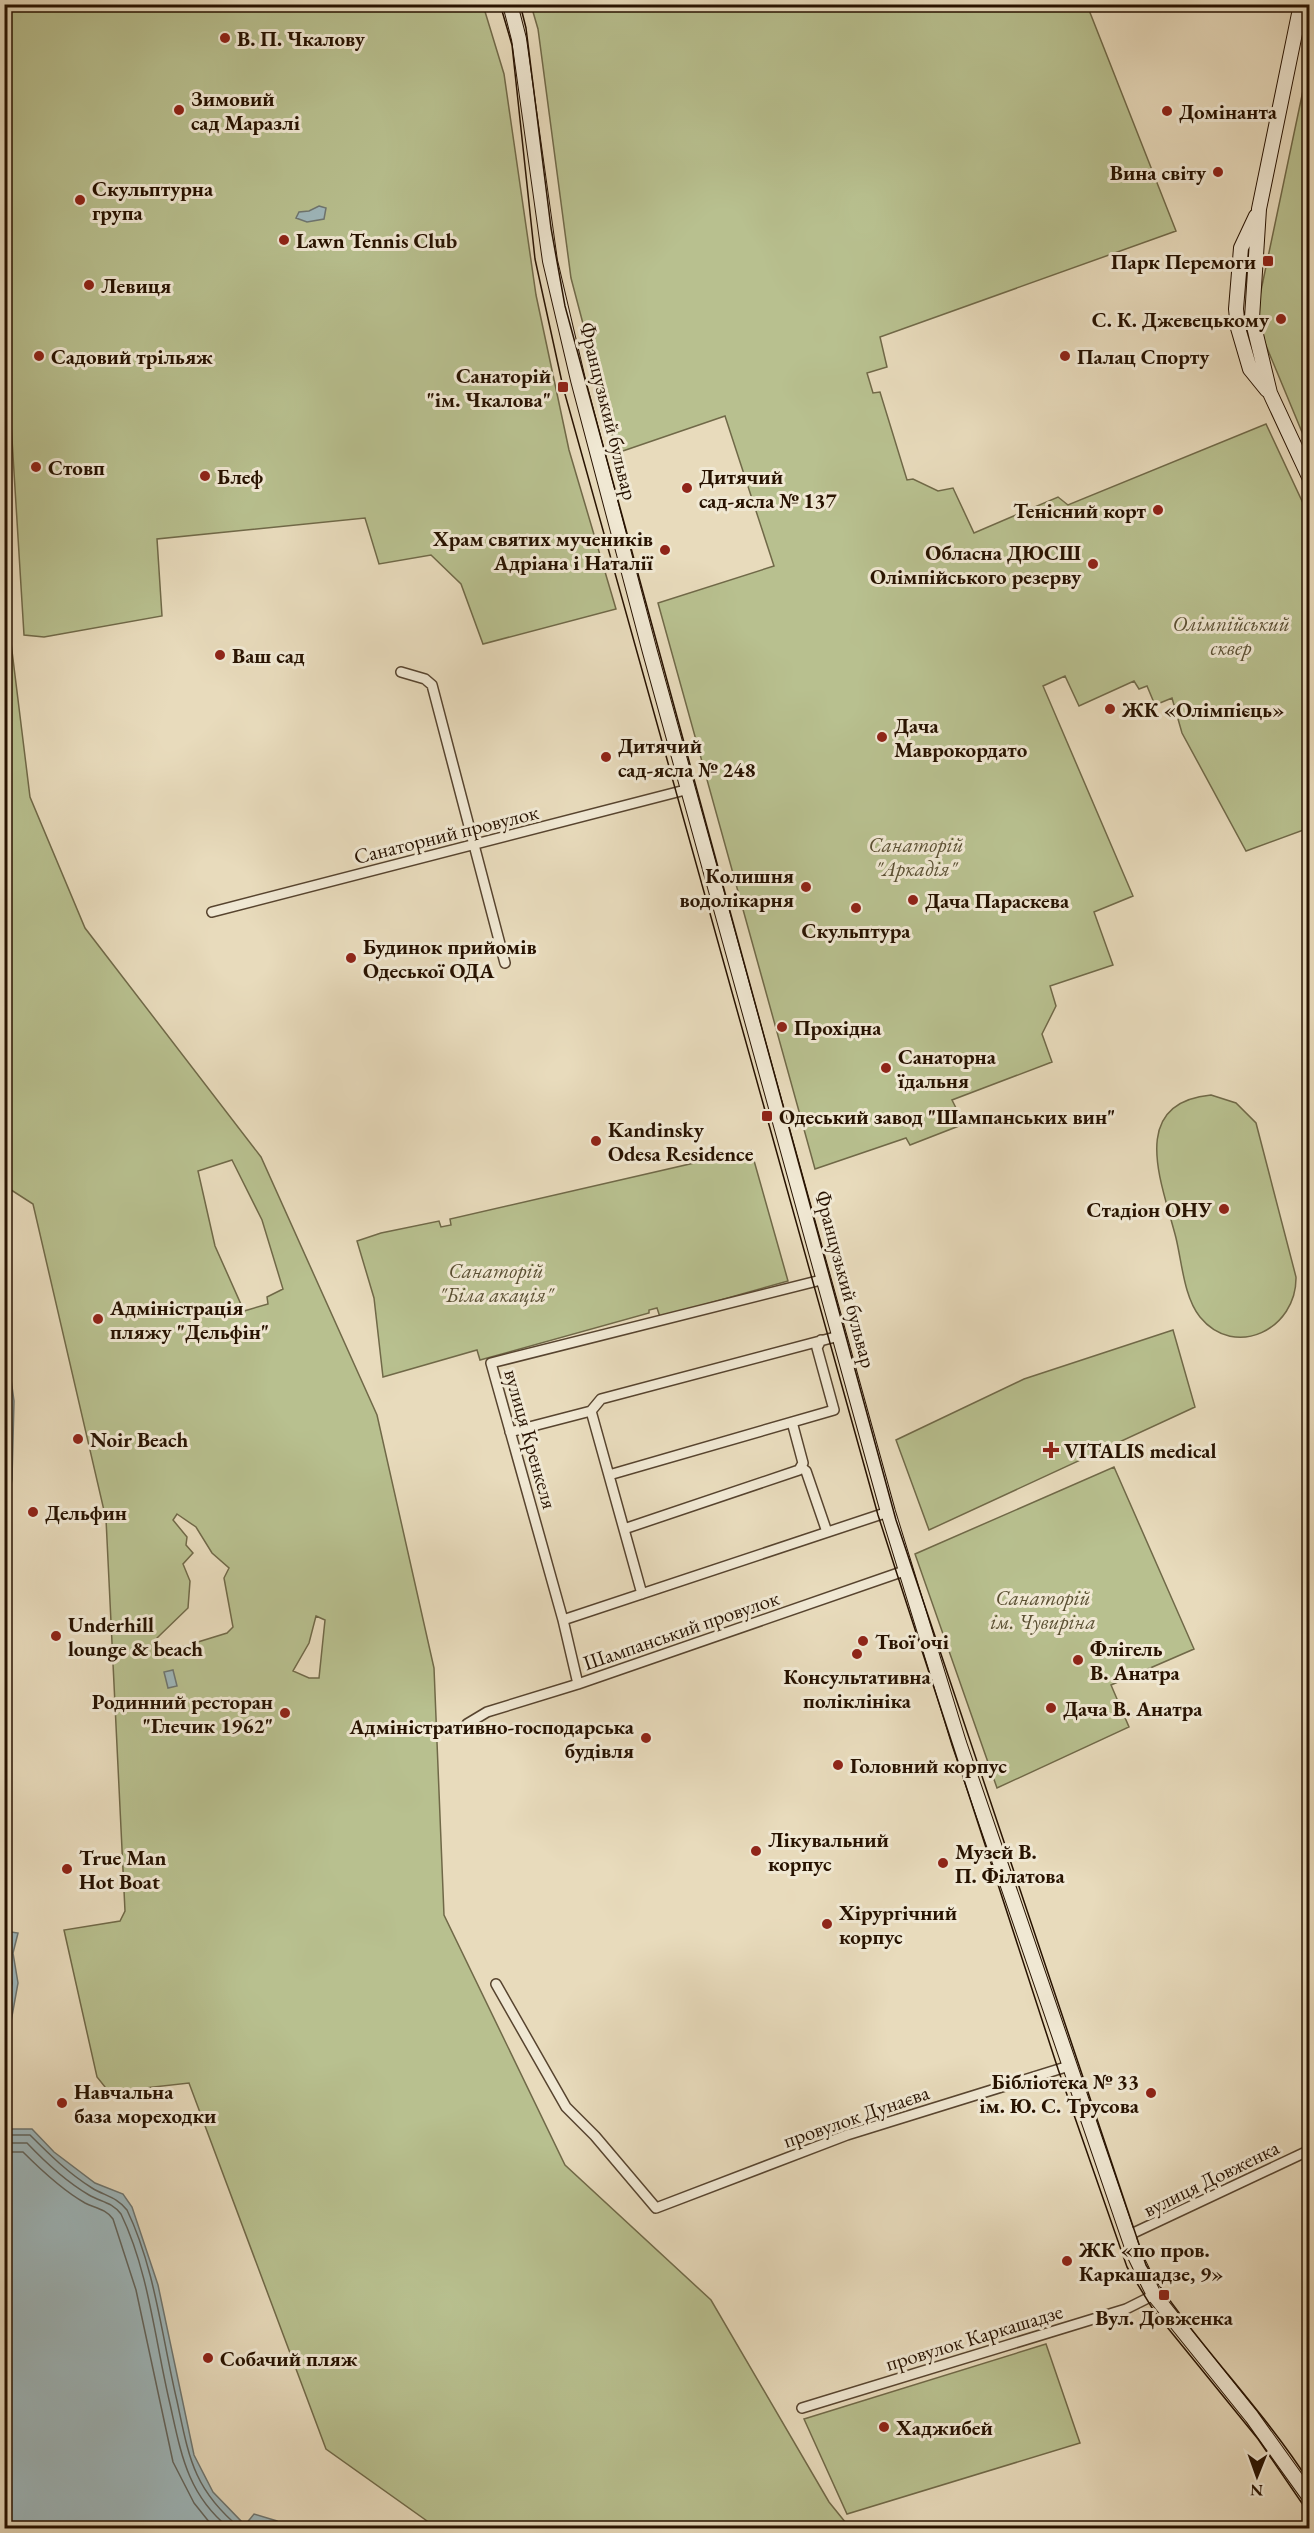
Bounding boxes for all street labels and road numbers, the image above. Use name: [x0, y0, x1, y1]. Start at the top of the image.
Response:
street label: Французький бульвар: [574, 319, 644, 503]
street label: Санаторний провулок: [351, 798, 541, 870]
street label: Французький бульвар: [809, 1187, 883, 1371]
street label: вулиця Кренкеля: [498, 1366, 564, 1512]
street label: Шампанський провулок: [579, 1584, 783, 1676]
street label: провулок Дунаєва: [779, 2078, 933, 2154]
street label: вулиця Довженка: [1139, 2133, 1284, 2223]
street label: провулок Каркашадзе: [882, 2297, 1066, 2377]

